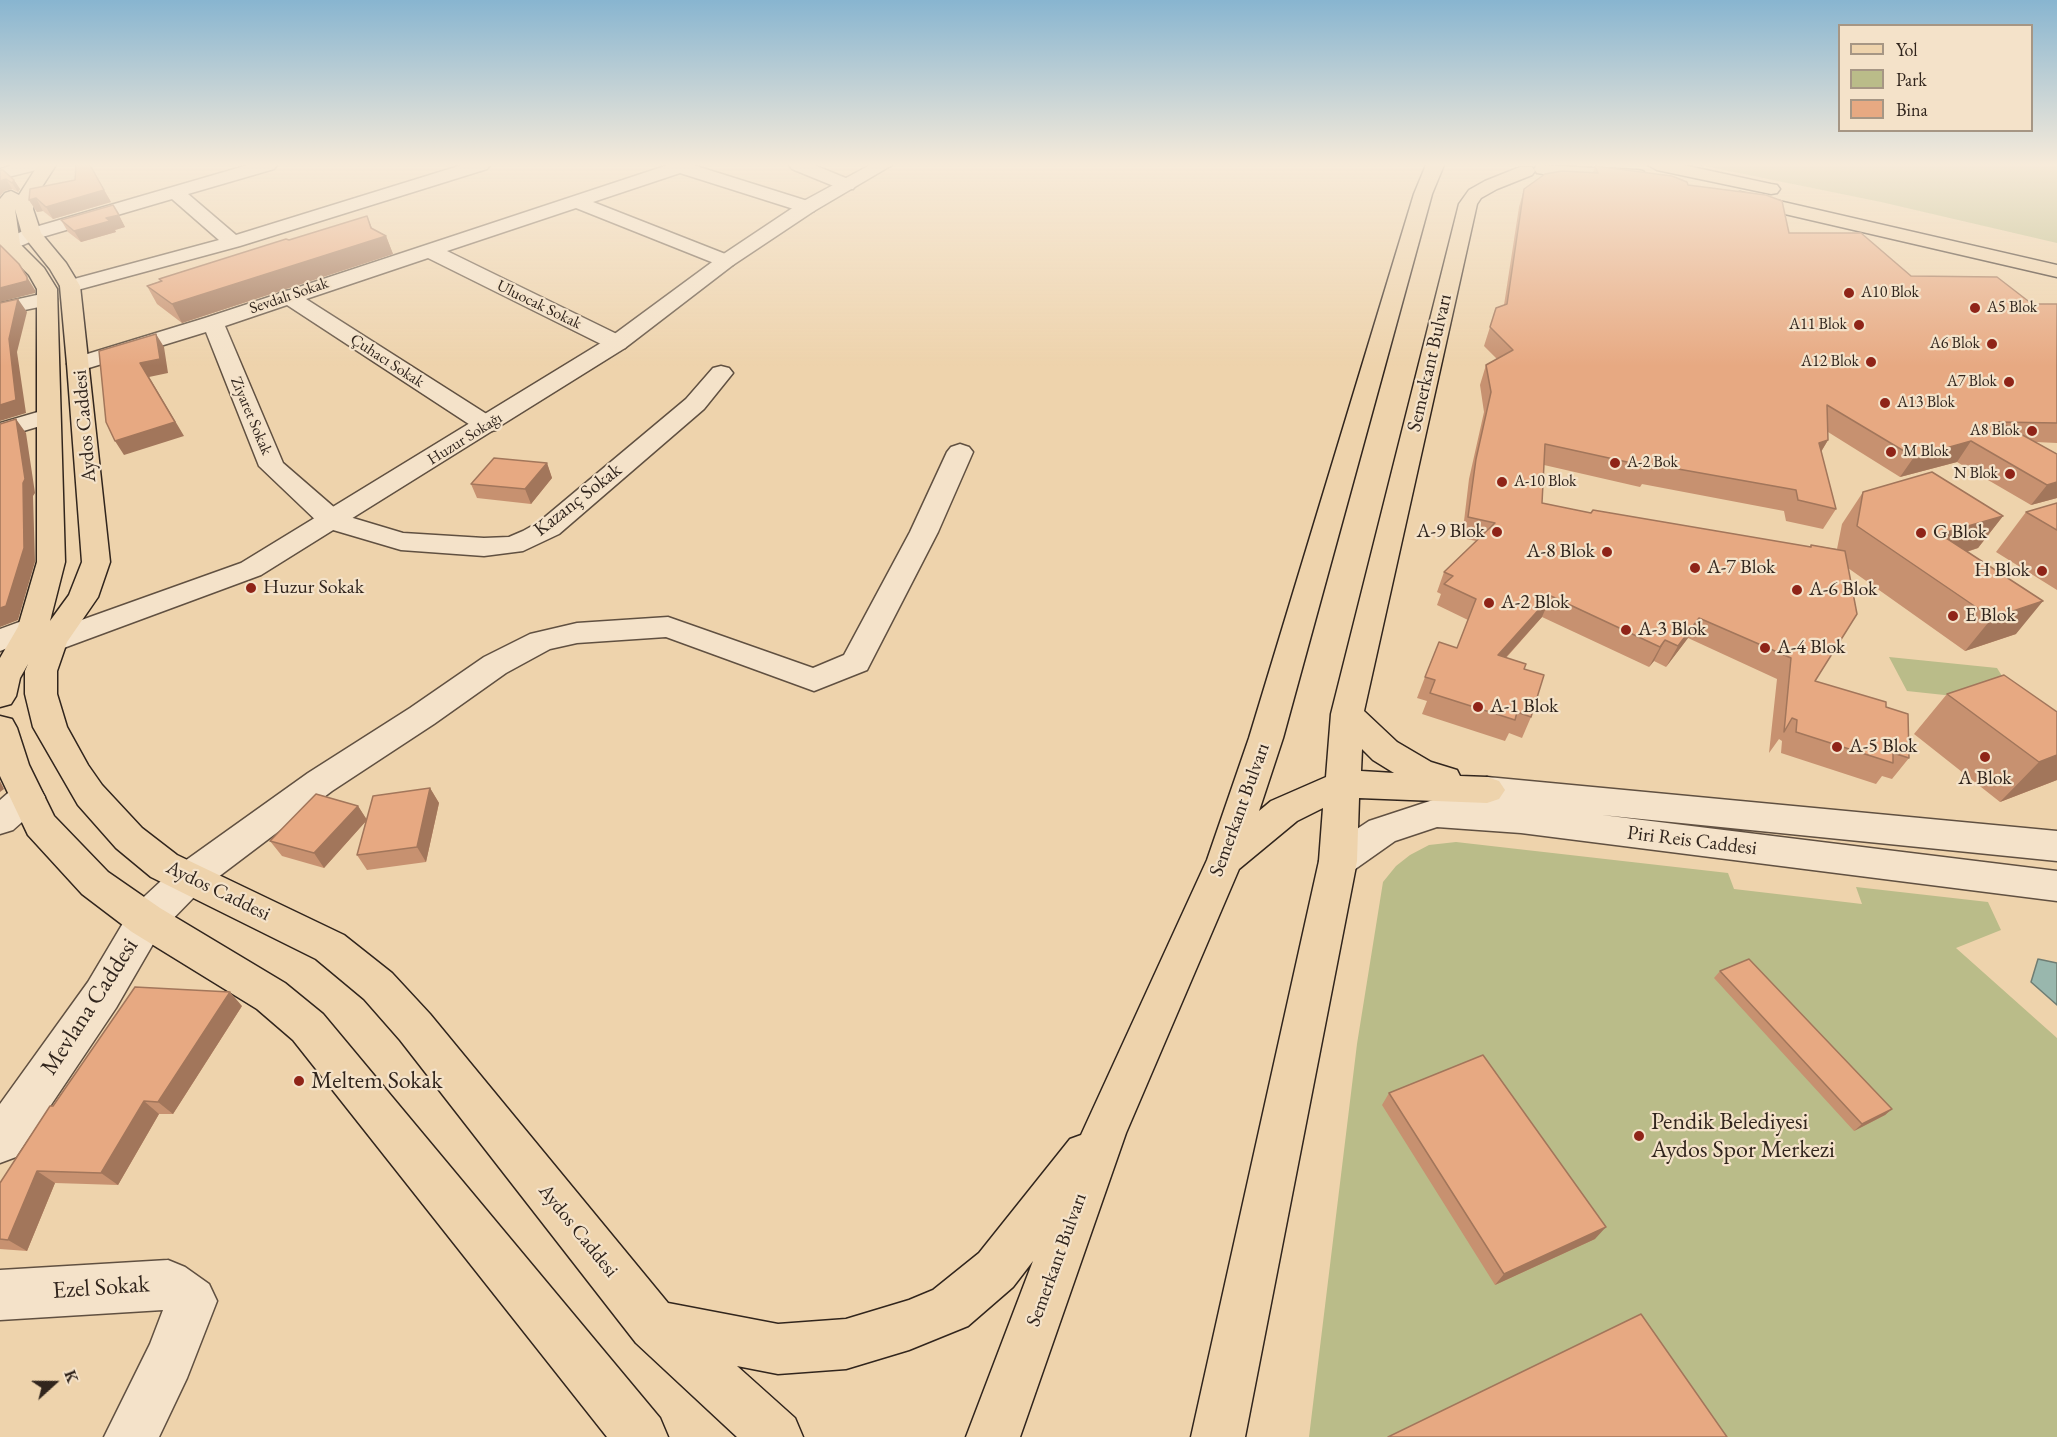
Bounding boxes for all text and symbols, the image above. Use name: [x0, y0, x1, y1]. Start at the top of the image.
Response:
legend: [1838, 24, 2033, 132]
text: Yol: [1896, 38, 1918, 61]
text: Park: [1896, 68, 1927, 91]
text: Bina: [1896, 98, 1928, 121]
street label: Sevdalı Sokak: [247, 274, 331, 318]
street label: Uluocak Sokak: [494, 276, 584, 334]
place label: A10 Blok: [1861, 283, 1919, 303]
marker: A10 Blok: [1842, 286, 1856, 300]
street label: Semerkant Bulvarı: [1403, 292, 1457, 434]
place label: A5 Blok: [1987, 298, 2037, 318]
marker: A5 Blok: [1968, 301, 1982, 315]
place label: A11 Blok: [1789, 315, 1847, 335]
marker: A11 Blok: [1852, 318, 1866, 332]
street label: Çuhacı Sokak: [346, 330, 428, 392]
place label: A6 Blok: [1930, 334, 1980, 354]
marker: A6 Blok: [1985, 337, 1999, 351]
place label: A12 Blok: [1801, 352, 1859, 372]
marker: A12 Blok: [1864, 355, 1878, 369]
street label: Aydos Caddesi: [68, 369, 102, 483]
place label: A7 Blok: [1947, 372, 1997, 392]
street label: Ziyaret Sokak: [226, 374, 276, 458]
marker: A7 Blok: [2002, 375, 2016, 389]
place label: A13 Blok: [1897, 393, 1955, 413]
marker: A13 Blok: [1878, 396, 1892, 410]
street label: Huzur Sokağı: [424, 409, 506, 469]
place label: A8 Blok: [1970, 421, 2020, 441]
marker: A8 Blok: [2025, 424, 2039, 438]
place label: M Blok: [1903, 442, 1949, 462]
marker: M Blok: [1884, 445, 1898, 459]
place label: A-2 Bok: [1627, 453, 1678, 473]
marker: A-2 Bok: [1608, 456, 1622, 470]
street label: Kazanç Sokak: [529, 458, 627, 542]
place label: N Blok: [1954, 464, 1998, 484]
marker: N Blok: [2003, 467, 2017, 481]
place label: A-10 Blok: [1514, 472, 1576, 492]
marker: A-10 Blok: [1495, 475, 1509, 489]
place label: A-9 Blok: [1417, 520, 1485, 544]
place label: G Blok: [1933, 521, 1987, 545]
marker: A-9 Blok: [1490, 525, 1504, 539]
marker: G Blok: [1914, 526, 1928, 540]
place label: A-8 Blok: [1527, 540, 1595, 564]
marker: A-8 Blok: [1600, 545, 1614, 559]
place label: A-7 Blok: [1707, 556, 1775, 580]
place label: H Blok: [1974, 559, 2030, 583]
marker: A-7 Blok: [1688, 561, 1702, 575]
marker: H Blok: [2035, 564, 2049, 578]
place label: Huzur Sokak: [263, 576, 364, 600]
place label: A-6 Blok: [1809, 578, 1877, 602]
marker: Huzur Sokak: [244, 581, 258, 595]
marker: A-6 Blok: [1790, 583, 1804, 597]
place label: A-2 Blok: [1501, 591, 1569, 615]
marker: A-2 Blok: [1482, 596, 1496, 610]
place label: E Blok: [1965, 604, 2016, 628]
marker: E Blok: [1946, 609, 1960, 623]
place label: A-3 Blok: [1638, 618, 1706, 642]
marker: A-3 Blok: [1619, 623, 1633, 637]
place label: A-4 Blok: [1777, 636, 1845, 660]
marker: A-4 Blok: [1758, 641, 1772, 655]
place label: A-1 Blok: [1490, 695, 1558, 719]
marker: A-1 Blok: [1471, 700, 1485, 714]
place label: A-5 Blok: [1849, 735, 1917, 759]
street label: Semerkant Bulvarı: [1205, 740, 1275, 880]
marker: A-5 Blok: [1830, 740, 1844, 754]
marker: A Blok: [1978, 750, 1992, 764]
place label: A Blok: [1958, 767, 2012, 791]
street label: Piri Reis Caddesi: [1626, 821, 1758, 861]
street label: Aydos Caddesi: [162, 855, 274, 927]
street label: Mevlana Caddesi: [35, 933, 145, 1081]
place label: Meltem Sokak: [311, 1067, 442, 1095]
marker: Meltem Sokak: [292, 1074, 306, 1088]
place label: Pendik Belediyesi Aydos Spor Merkezi: [1651, 1108, 1835, 1164]
marker: Pendik Belediyesi Aydos Spor Merkezi: [1632, 1129, 1646, 1143]
street label: Aydos Caddesi: [533, 1180, 623, 1282]
street label: Semerkant Bulvarı: [1022, 1190, 1092, 1330]
street label: Ezel Sokak: [51, 1270, 151, 1306]
north arrow: [24, 1353, 84, 1413]
text: K: [59, 1367, 83, 1386]

